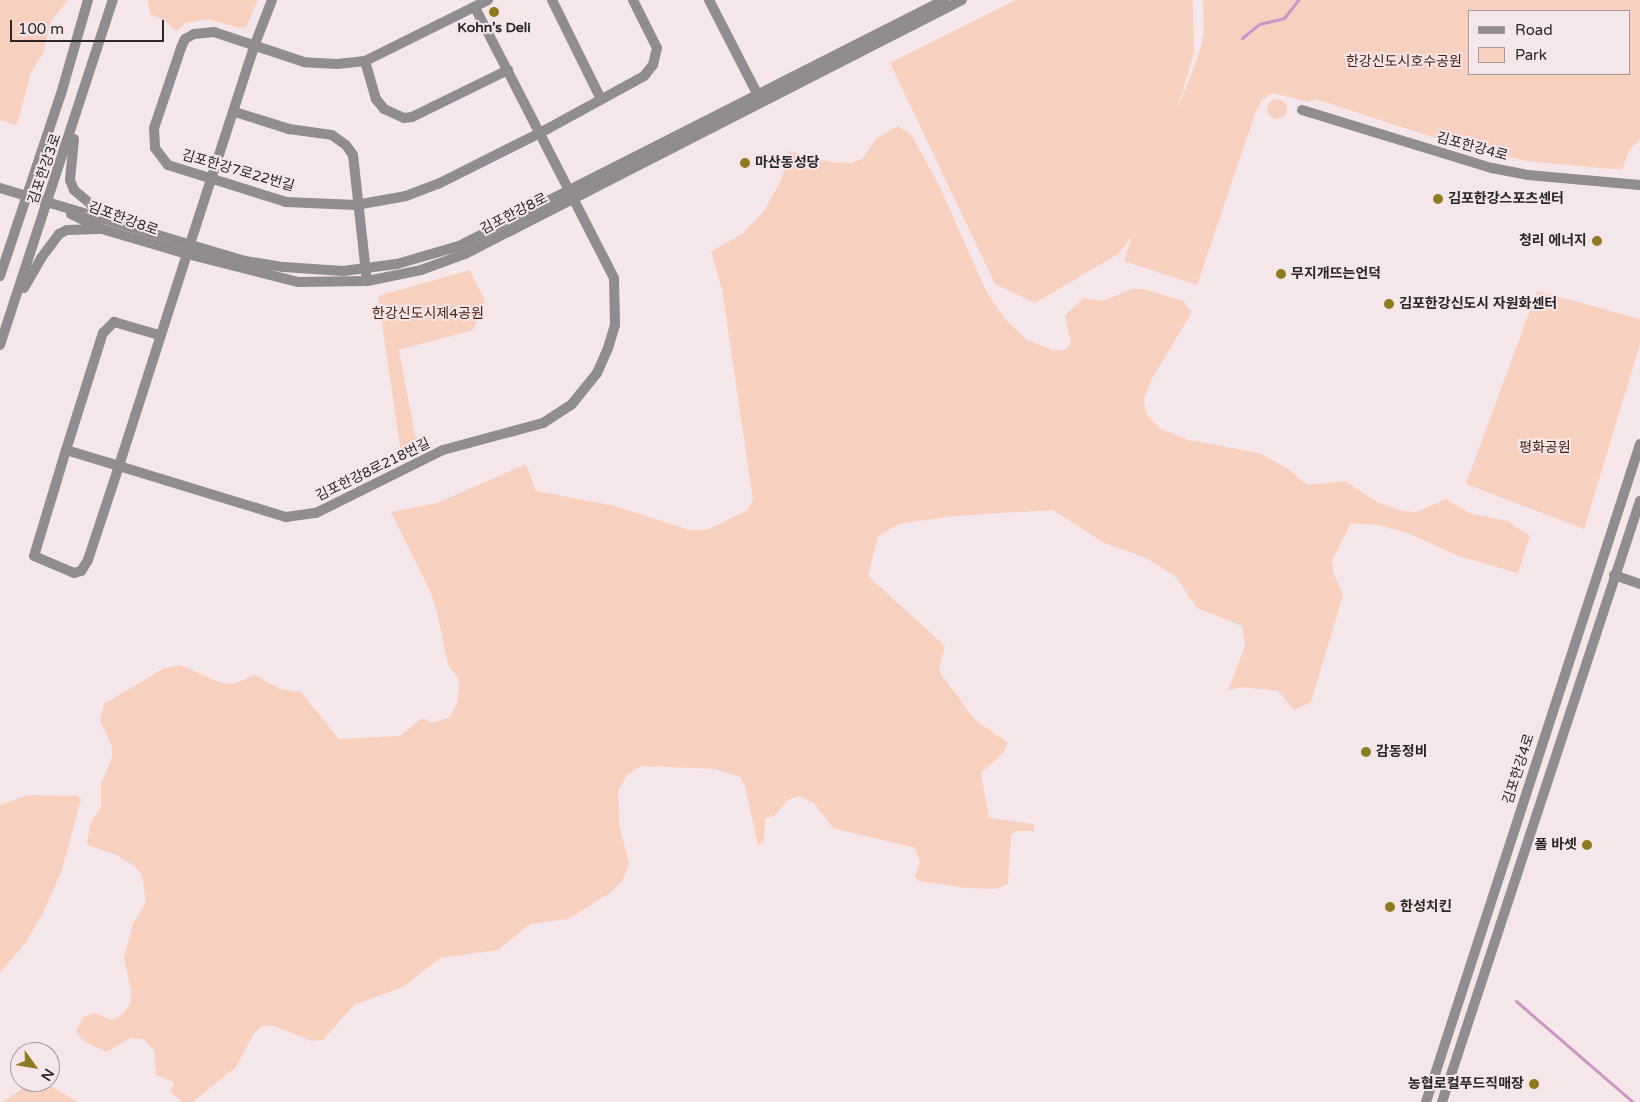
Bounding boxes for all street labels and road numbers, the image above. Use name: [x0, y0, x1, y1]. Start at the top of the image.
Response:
street label: 김포한강4로: [1434, 129, 1510, 165]
street label: 김포한강3로: [25, 132, 65, 206]
street label: 김포한강7로22번길: [180, 147, 296, 195]
street label: 김포한강8로: [478, 190, 550, 238]
street label: 김포한강8로: [86, 199, 160, 239]
street label: 김포한강8로218번길: [313, 435, 433, 505]
street label: 김포한강4로: [1500, 732, 1538, 806]

